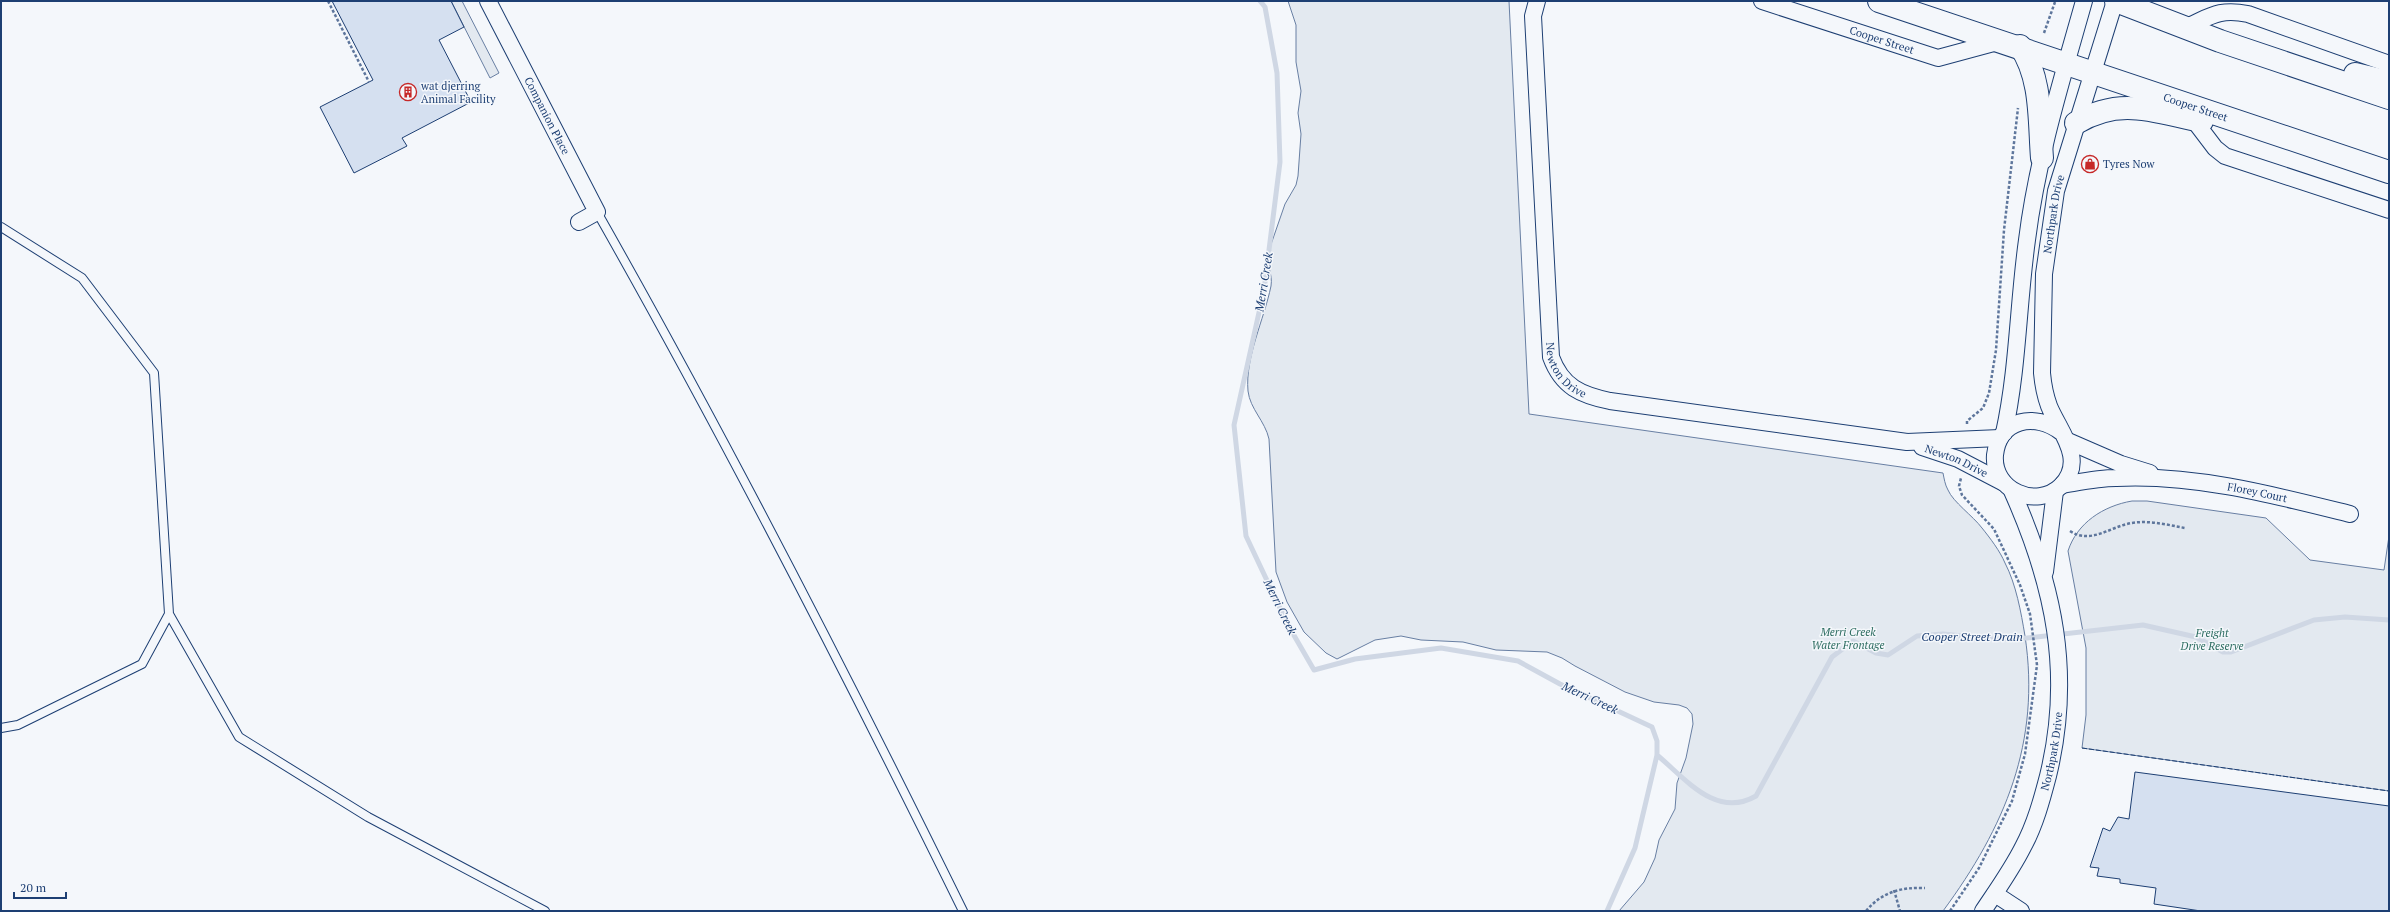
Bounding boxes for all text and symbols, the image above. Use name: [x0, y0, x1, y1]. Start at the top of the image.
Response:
street label: Cooper Street: [1848, 23, 1916, 57]
street label: Companion Place: [521, 74, 573, 157]
place label: wat djerring Animal Facility: [420, 79, 496, 106]
building icon: wat djerring Animal Facility: [398, 82, 418, 102]
street label: Cooper Street: [2162, 90, 2230, 124]
shop icon: Tyres Now: [2080, 154, 2100, 174]
place label: Tyres Now: [2103, 157, 2156, 171]
street label: Northpark Drive: [2040, 173, 2068, 254]
water label: Merri Creek: [1251, 251, 1276, 314]
street label: Newton Drive: [1543, 342, 1589, 401]
street label: Newton Drive: [1923, 441, 1991, 481]
street label: Florey Court: [2226, 479, 2289, 505]
water label: Merri Creek: [1260, 576, 1300, 637]
park label: Merri Creek Water Frontage: [1812, 625, 1885, 652]
park label: Freight Drive Reserve: [2179, 626, 2244, 653]
water label: Cooper Street Drain: [1921, 629, 2023, 644]
water label: Merri Creek: [1559, 678, 1621, 717]
street label: Northpark Drive: [2037, 711, 2065, 792]
scale bar: [14, 874, 66, 900]
text: 20 m: [20, 880, 47, 895]

